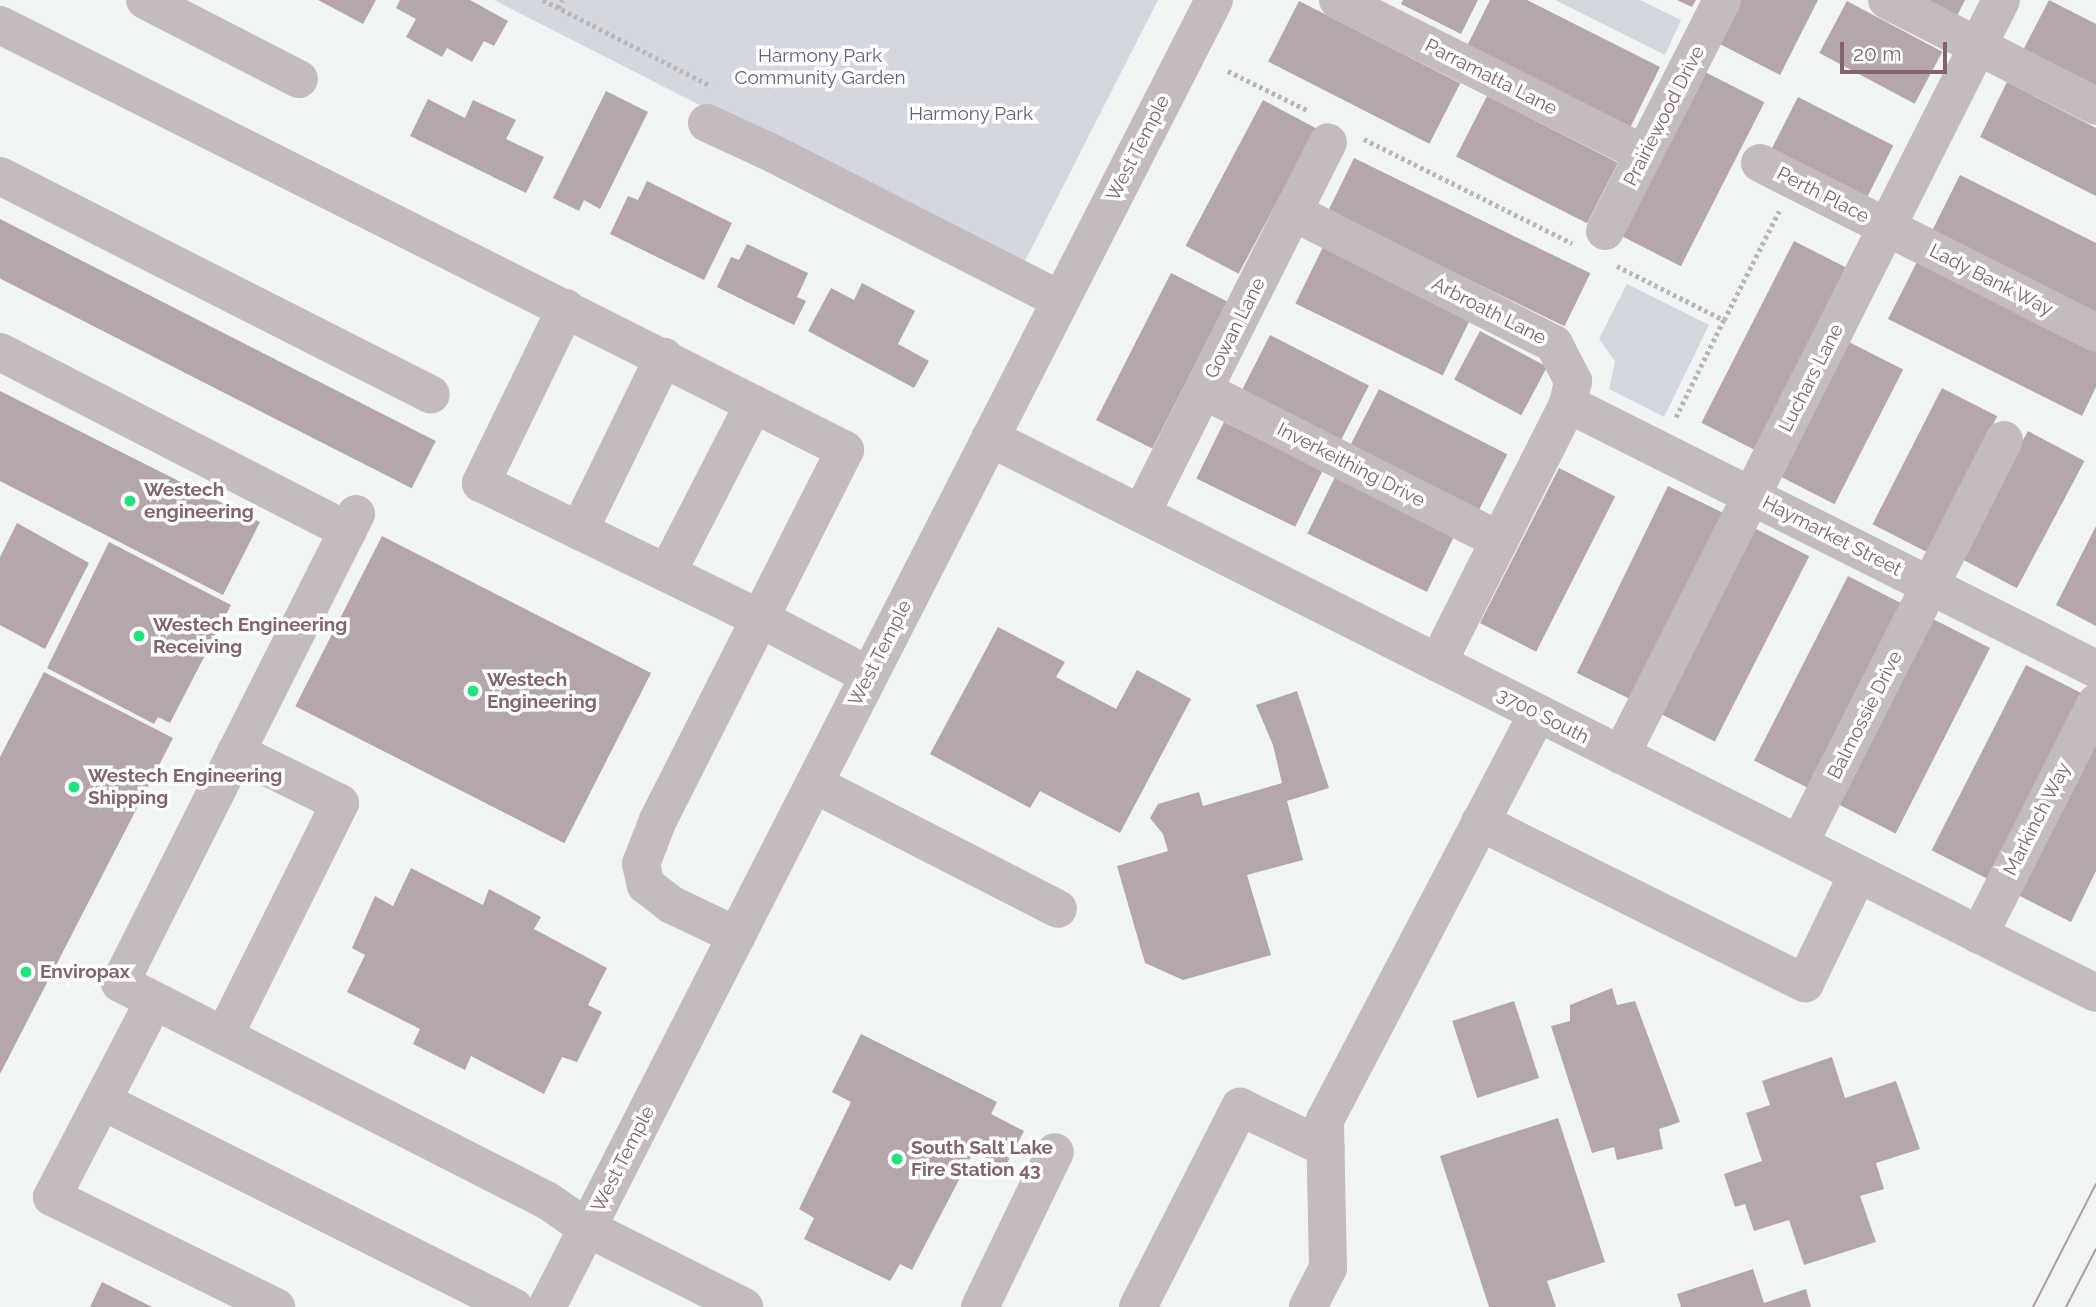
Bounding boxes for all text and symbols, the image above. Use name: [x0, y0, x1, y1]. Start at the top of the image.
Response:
scale bar: [1844, 28, 1951, 72]
street label: Parramatta Lane: [1421, 34, 1561, 120]
text: 20 m: [1853, 41, 1901, 66]
street label: Prairiewood Drive: [1619, 42, 1709, 190]
park label: Harmony Park Community Garden: [734, 45, 906, 89]
street label: West Temple: [1101, 91, 1175, 205]
park label: Harmony Park: [909, 103, 1033, 125]
street label: Perth Place: [1773, 162, 1873, 228]
street label: Lady Bank Way: [1925, 239, 2057, 321]
street label: Arbroath Lane: [1428, 272, 1550, 350]
street label: Gowan Lane: [1200, 274, 1270, 382]
street label: Luchars Lane: [1774, 320, 1848, 436]
street label: Inverkeithing Drive: [1273, 418, 1429, 512]
place label: Westech engineering: [144, 479, 254, 523]
street label: Haymarket Street: [1759, 491, 1905, 581]
marker: Westech engineering: [122, 493, 138, 509]
street label: West Temple: [843, 596, 917, 710]
place label: Westech Engineering Receiving: [153, 614, 347, 658]
marker: Westech Engineering Receiving: [131, 628, 147, 644]
street label: Balmossie Drive: [1823, 647, 1907, 783]
place label: Westech Engineering: [487, 669, 597, 713]
marker: Westech Engineering: [465, 683, 481, 699]
street label: 3700 South: [1493, 683, 1593, 749]
street label: Markinch Way: [1999, 758, 2075, 880]
place label: Westech Engineering Shipping: [88, 765, 282, 809]
marker: Westech Engineering Shipping: [66, 779, 82, 795]
place label: Enviropax: [40, 961, 130, 983]
marker: Enviropax: [18, 964, 34, 980]
street label: West Temple: [586, 1102, 660, 1216]
place label: South Salt Lake Fire Station 43: [911, 1137, 1053, 1181]
marker: South Salt Lake Fire Station 43: [889, 1151, 905, 1167]

